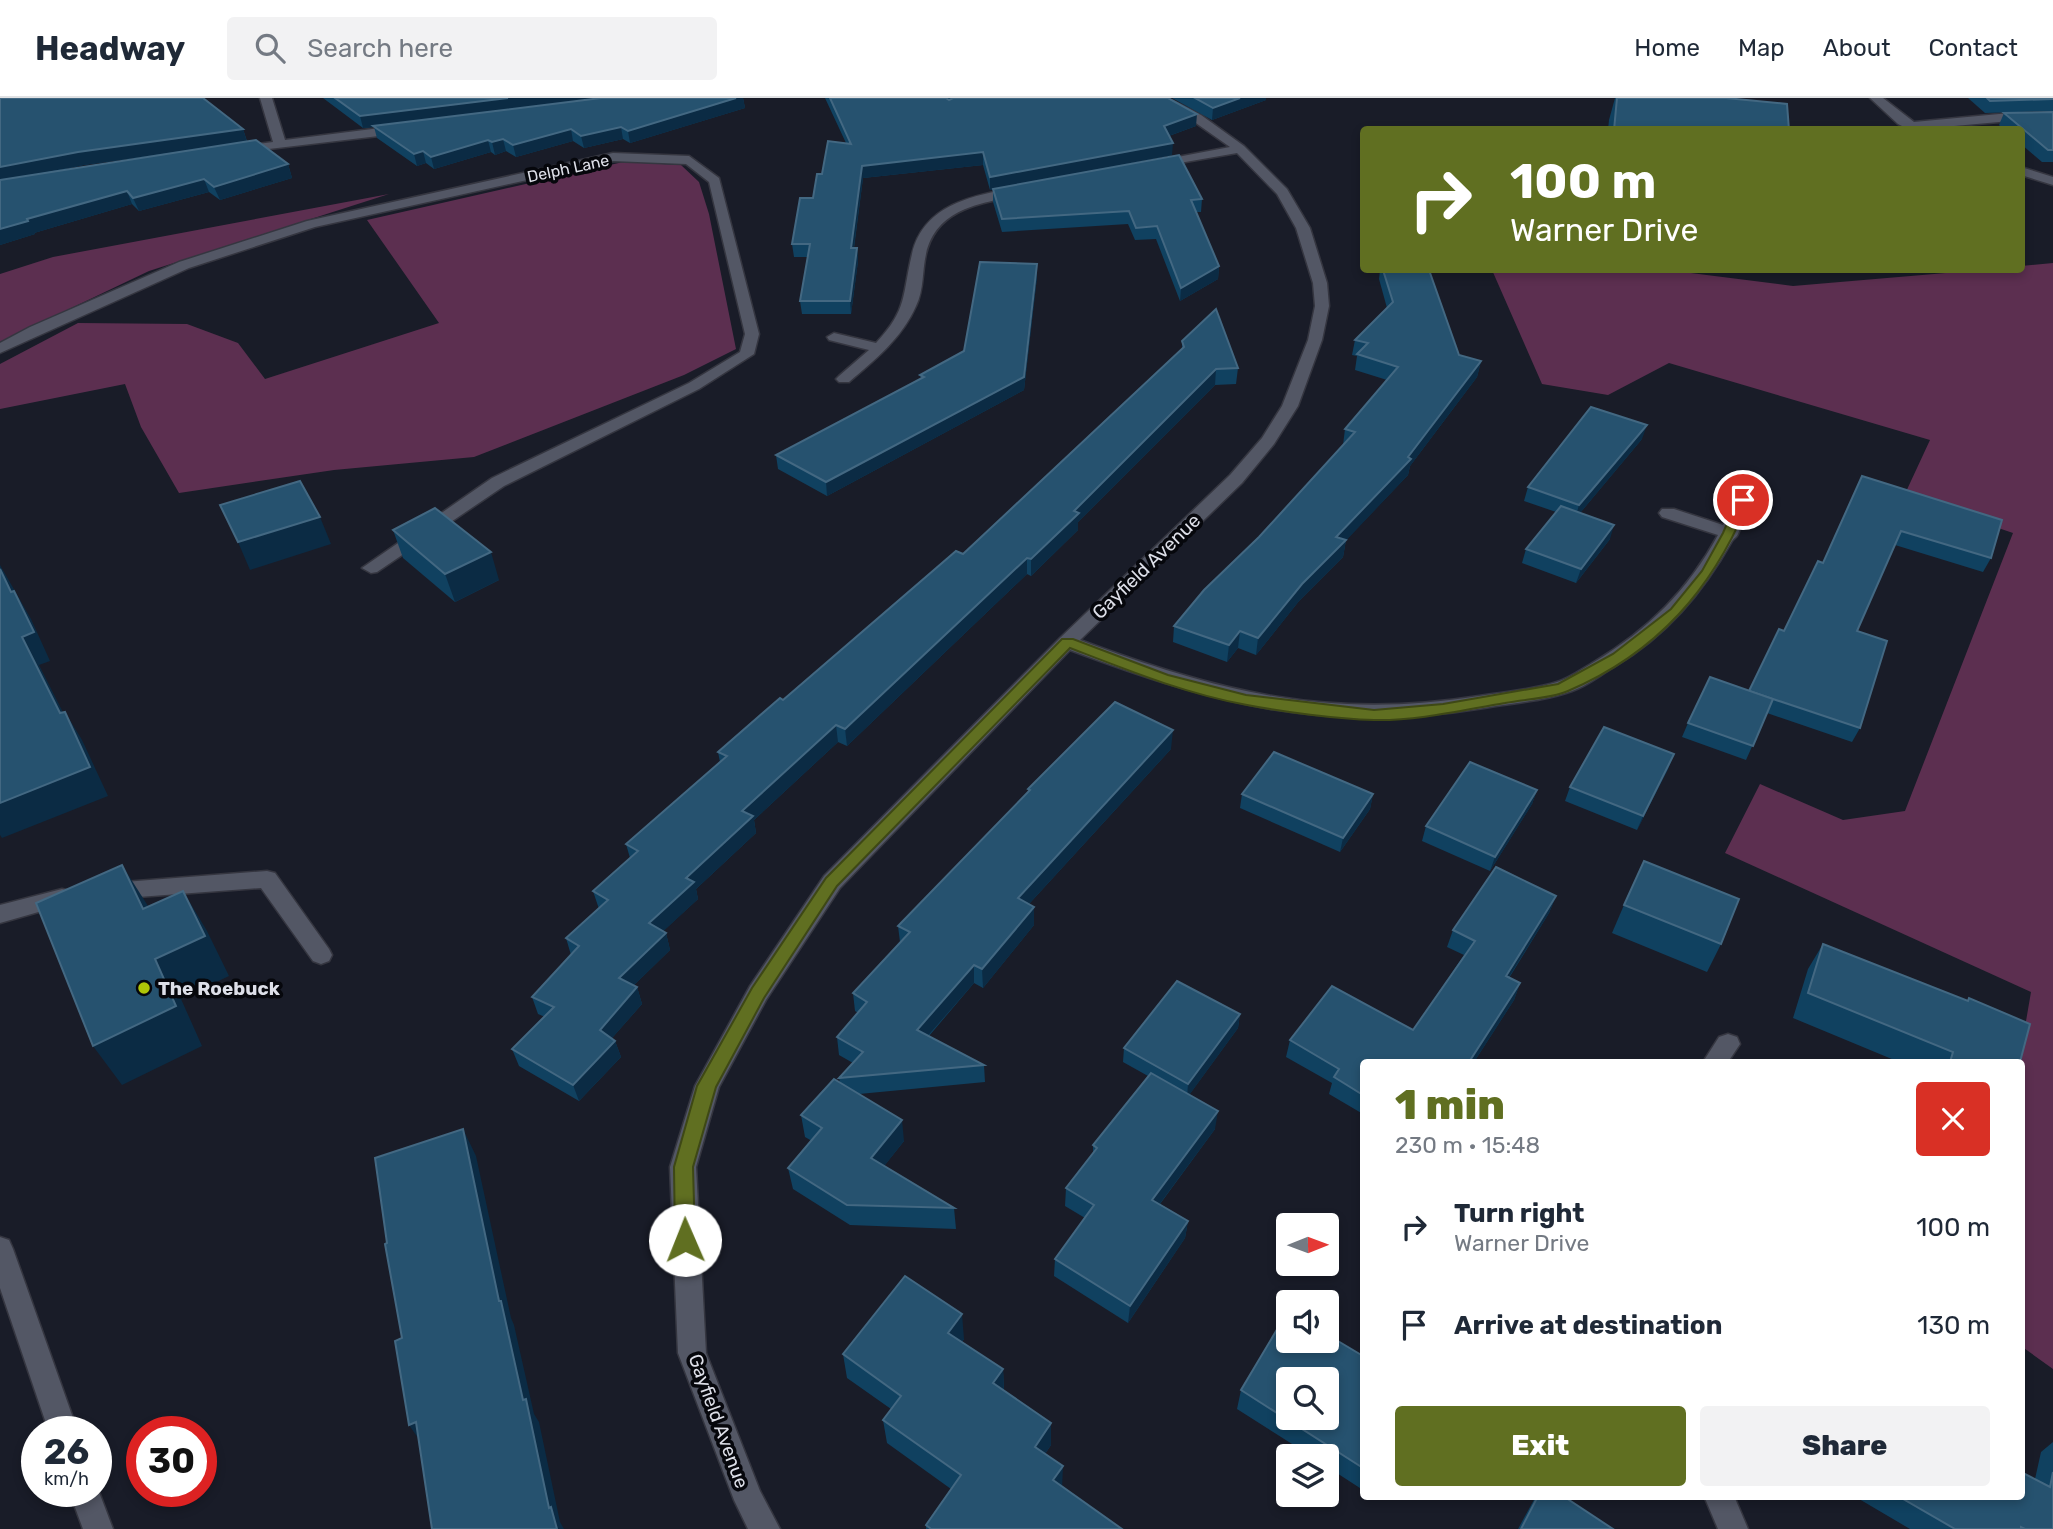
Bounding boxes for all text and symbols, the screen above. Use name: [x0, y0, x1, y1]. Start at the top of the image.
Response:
search box: [227, 17, 717, 80]
text: Headway: [35, 29, 185, 68]
icon: search: [251, 29, 289, 67]
text: Search here: [307, 33, 453, 64]
text: Home: [1634, 34, 1700, 62]
text: Map: [1738, 34, 1785, 62]
text: About: [1823, 34, 1891, 62]
text: Contact: [1929, 34, 2018, 62]
street label: Delph Lane: [525, 151, 611, 186]
text: 100 m: [1510, 152, 1656, 210]
icon: right: [1395, 154, 1486, 245]
text: Warner Drive: [1510, 211, 1698, 249]
pin: [1713, 470, 1773, 530]
icon: arrive: [1724, 481, 1762, 519]
street label: Gayfield Avenue: [1088, 509, 1205, 624]
place label: The Roebuck: [158, 977, 280, 1000]
marker: The Roebuck: [136, 980, 152, 996]
text: 1 min: [1395, 1080, 1505, 1130]
button: close: [1916, 1082, 1990, 1156]
text: 230 m · 15:48: [1395, 1131, 1540, 1159]
text: Turn right: [1454, 1198, 1584, 1229]
position arrow: [648, 1203, 722, 1277]
icon: right: [1395, 1208, 1433, 1246]
text: 100 m: [1916, 1212, 1990, 1243]
north arrow: [1276, 1213, 1339, 1276]
map controls: [1276, 1213, 1339, 1507]
text: Warner Drive: [1454, 1229, 1589, 1257]
button: sound: [1276, 1290, 1339, 1353]
icon: arrive: [1395, 1306, 1433, 1344]
text: Arrive at destination: [1454, 1310, 1722, 1341]
text: 130 m: [1917, 1310, 1990, 1341]
street label: Gayfield Avenue: [684, 1351, 754, 1492]
button: search: [1276, 1367, 1339, 1430]
button: Exit: [1395, 1406, 1686, 1486]
button: Share: [1700, 1406, 1990, 1486]
speed limit sign: 30: [126, 1416, 217, 1507]
text: 26: [44, 1431, 89, 1473]
button: layers: [1276, 1444, 1339, 1507]
text: km/h: [44, 1468, 89, 1490]

